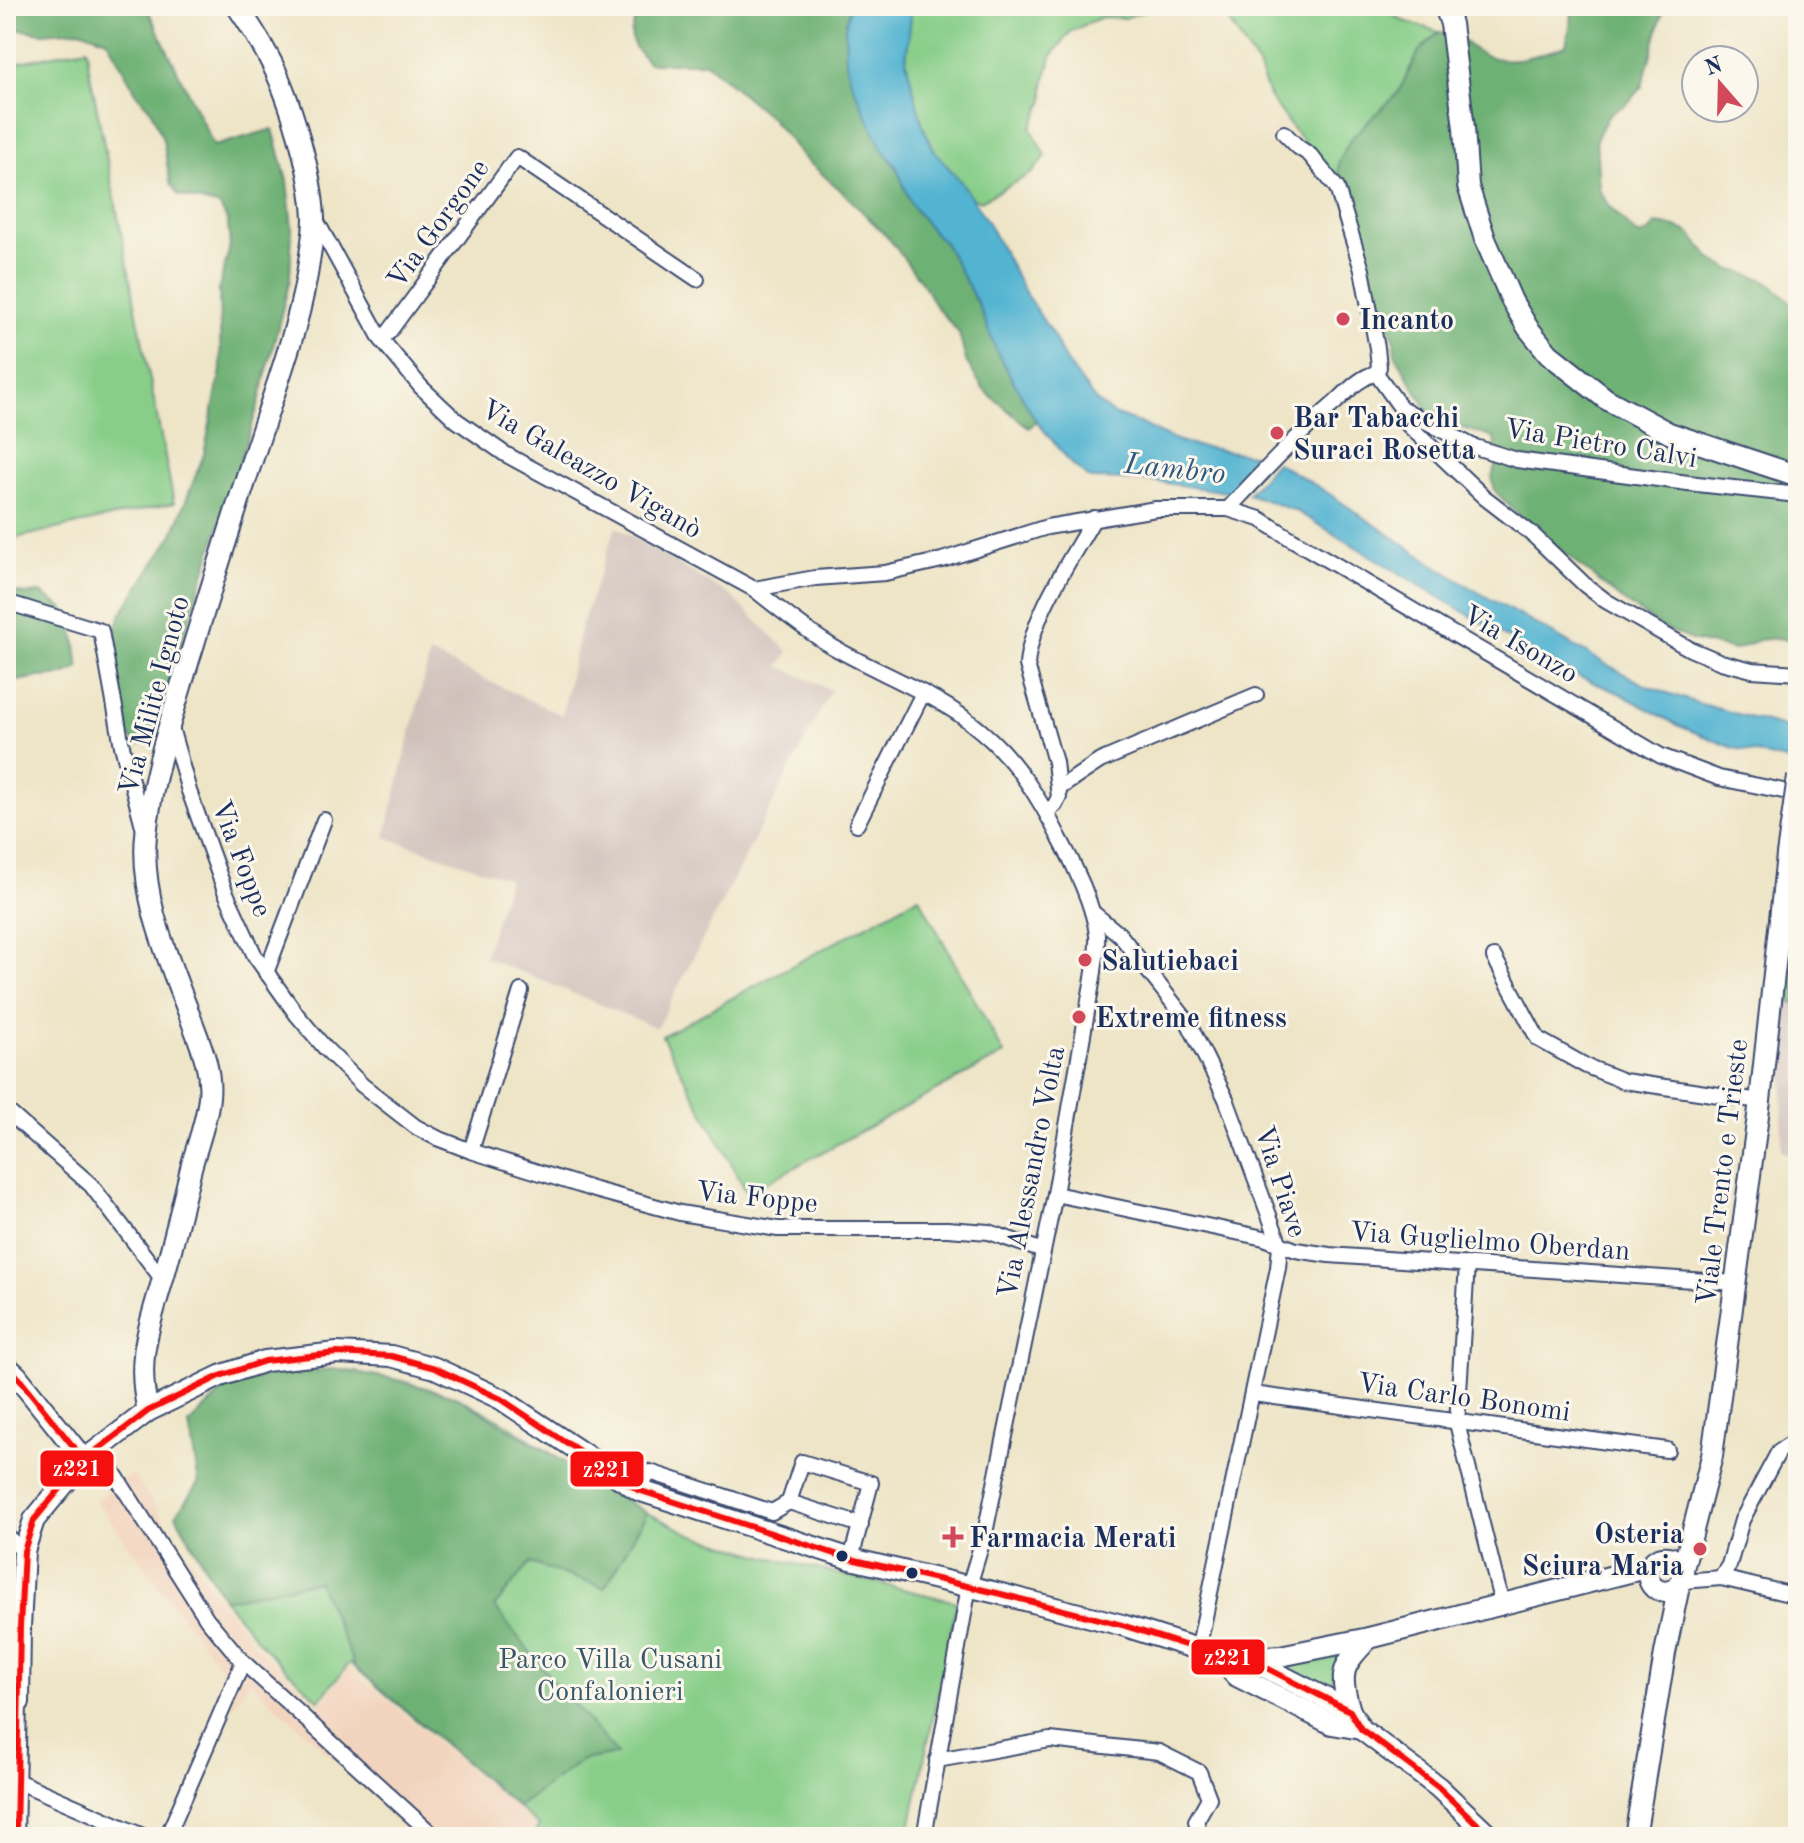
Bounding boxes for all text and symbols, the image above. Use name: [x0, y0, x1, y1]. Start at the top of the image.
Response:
north arrow: [1680, 44, 1760, 124]
text: N: [1702, 54, 1726, 80]
street label: Via Gorgone: [383, 155, 495, 295]
place label: Incanto: [1359, 308, 1454, 336]
marker: Incanto: [1334, 310, 1352, 328]
street label: Via Galeazzo Viganò: [475, 396, 706, 545]
place label: Bar Tabacchi Suraci Rosetta: [1293, 406, 1476, 466]
street label: Via Pietro Calvi: [1502, 416, 1699, 474]
marker: Bar Tabacchi Suraci Rosetta: [1268, 424, 1286, 442]
water label: Lambro: [1122, 450, 1227, 490]
street label: Via Milite Ignoto: [116, 593, 196, 798]
street label: Via Isonzo: [1457, 601, 1582, 690]
street label: Via Foppe: [205, 797, 275, 921]
place label: Salutiebaci: [1101, 949, 1239, 977]
marker: Salutiebaci: [1076, 951, 1094, 969]
place label: Extreme fitness: [1095, 1006, 1287, 1034]
marker: Extreme fitness: [1070, 1008, 1088, 1026]
street label: Viale Trento e Trieste: [1694, 1037, 1754, 1307]
street label: Via Alessandro Volta: [995, 1044, 1071, 1301]
street label: Via Piave: [1248, 1123, 1310, 1241]
street label: Via Foppe: [694, 1179, 819, 1219]
street label: Via Guglielmo Oberdan: [1349, 1219, 1631, 1267]
street label: Via Carlo Bonomi: [1355, 1370, 1572, 1428]
line badge: z221: [39, 1449, 115, 1488]
line badge: z221: [569, 1450, 645, 1488]
text: z221: [53, 1459, 101, 1481]
text: z221: [583, 1460, 631, 1482]
place label: Osteria Sciura Maria: [1522, 1522, 1684, 1582]
place label: Farmacia Merati: [969, 1526, 1176, 1554]
marker: Farmacia Merati: [944, 1528, 962, 1546]
marker: Osteria Sciura Maria: [1691, 1540, 1709, 1558]
unlabelled marker: [834, 1548, 850, 1564]
unlabelled marker: [904, 1565, 920, 1581]
line badge: z221: [1190, 1638, 1266, 1676]
park label: Parco Villa Cusani Confalonieri: [498, 1647, 722, 1707]
text: z221: [1204, 1648, 1252, 1670]

